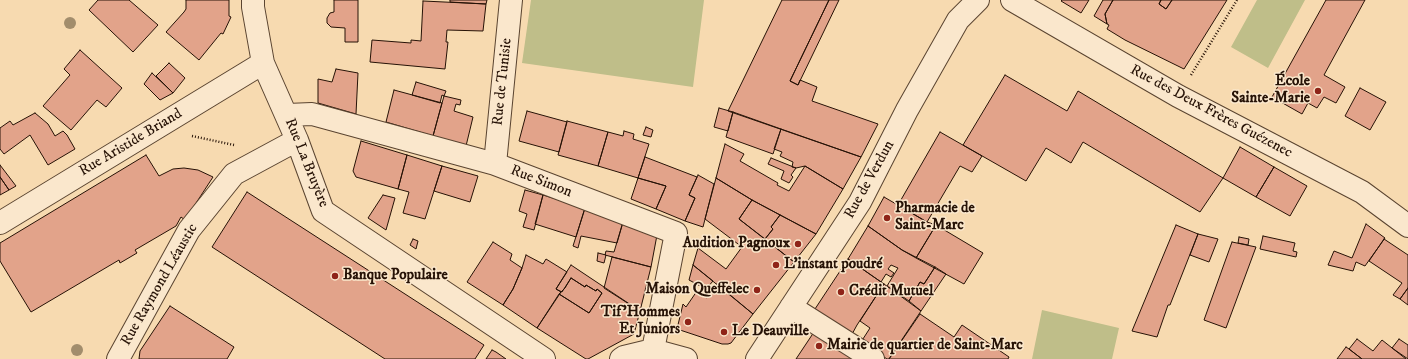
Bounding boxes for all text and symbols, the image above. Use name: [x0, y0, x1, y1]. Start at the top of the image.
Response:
street label: Rue de Tunisie: [489, 37, 517, 127]
street label: Rue des Deux Frères Guézenec: [1127, 62, 1295, 162]
place label: École Sainte-Marie: [1231, 73, 1310, 108]
marker: École Sainte-Marie: [1313, 86, 1323, 96]
street label: Rue Aristide Briand: [76, 105, 186, 181]
street label: Rue La Bruyère: [280, 116, 332, 210]
street label: Rue de Verdun: [841, 138, 899, 222]
street label: Rue Simon: [508, 162, 574, 202]
place label: Pharmacie de Saint-Marc: [895, 200, 975, 235]
marker: Pharmacie de Saint-Marc: [882, 213, 892, 223]
street label: Rue Raymond Léaustic: [118, 221, 202, 349]
place label: Audition Pagnoux: [683, 235, 790, 253]
marker: Audition Pagnoux: [793, 239, 803, 249]
place label: L'instant poudré: [784, 256, 882, 274]
marker: L'instant poudré: [771, 260, 781, 270]
place label: Banque Populaire: [343, 267, 448, 285]
marker: Banque Populaire: [330, 271, 340, 281]
place label: Maison Queffelec: [645, 281, 749, 299]
place label: Crédit Mutuel: [849, 283, 933, 301]
marker: Maison Queffelec: [752, 285, 762, 295]
marker: Crédit Mutuel: [836, 287, 846, 297]
place label: Tif'Hommes Et Juniors: [601, 304, 680, 339]
marker: Tif'Hommes Et Juniors: [683, 317, 693, 327]
place label: Le Deauville: [732, 323, 809, 341]
marker: Le Deauville: [719, 327, 729, 337]
place label: Mairie de quartier de Saint-Marc: [827, 337, 1023, 355]
marker: Mairie de quartier de Saint-Marc: [814, 341, 824, 351]

